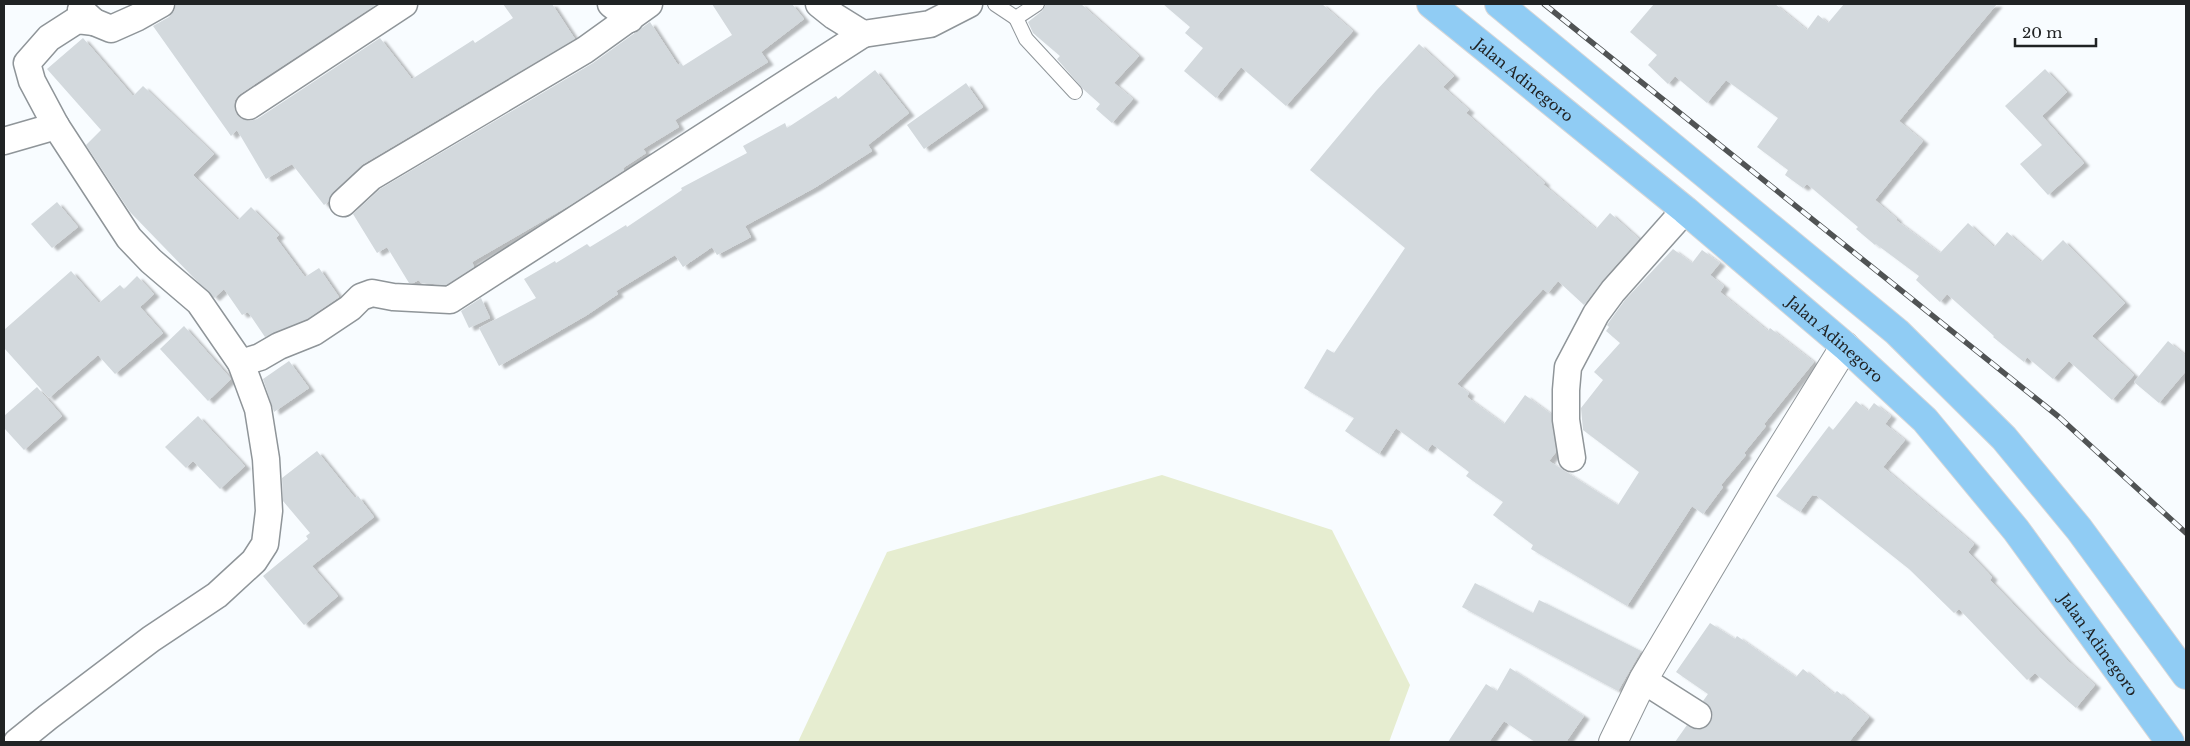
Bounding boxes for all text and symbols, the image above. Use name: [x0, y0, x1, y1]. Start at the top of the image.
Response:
scale bar: [2015, 15, 2096, 47]
text: 20 m: [2022, 23, 2062, 42]
street label: Jalan Adinegoro: [1469, 32, 1578, 126]
street label: Jalan Adinegoro: [1782, 290, 1888, 386]
street label: Jalan Adinegoro: [2054, 588, 2143, 699]

